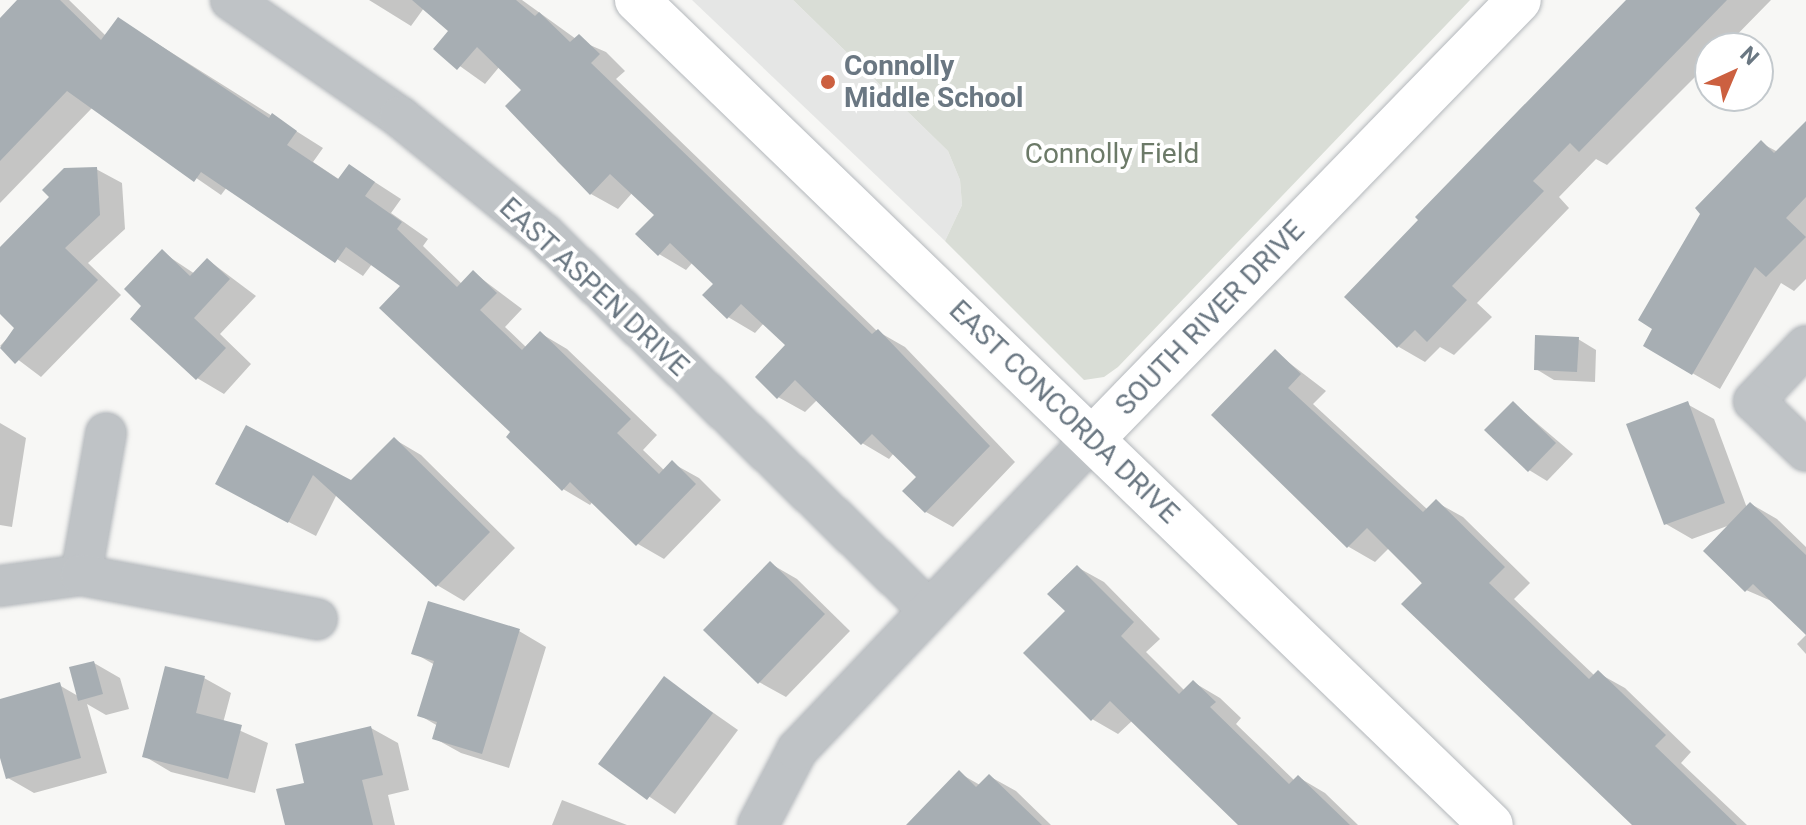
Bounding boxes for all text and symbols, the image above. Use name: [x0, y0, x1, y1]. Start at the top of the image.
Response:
north arrow: [1694, 32, 1774, 112]
text: N: [1735, 41, 1764, 70]
place label: Connolly Middle School: [844, 49, 1023, 115]
marker: Connolly Middle School: [819, 73, 837, 91]
park label: Connolly Field: [1025, 137, 1199, 171]
street label: EAST ASPEN DRIVE: [492, 191, 696, 383]
street label: SOUTH RIVER DRIVE: [1108, 214, 1312, 422]
street label: EAST CONCORDA DRIVE: [942, 293, 1186, 531]

